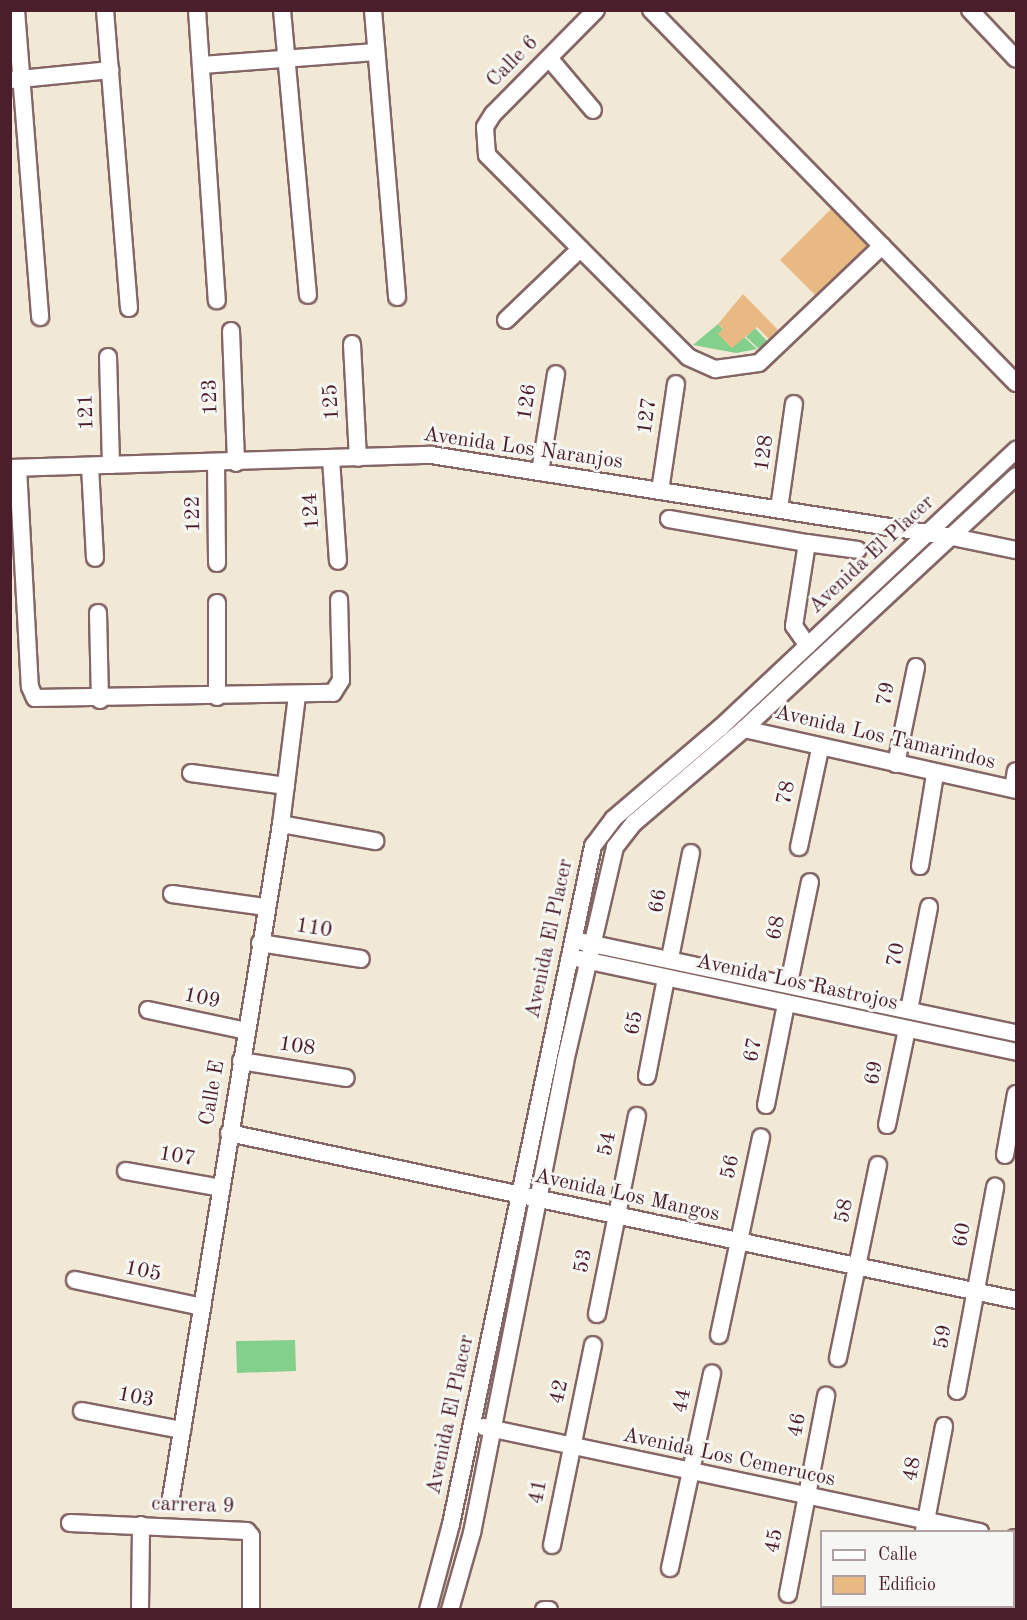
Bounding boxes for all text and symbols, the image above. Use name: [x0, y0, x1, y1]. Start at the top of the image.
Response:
street label: Calle 6: [482, 31, 544, 93]
street label: 123: [198, 378, 224, 416]
street label: 126: [513, 382, 543, 422]
street label: 125: [318, 383, 346, 421]
street label: 121: [74, 393, 100, 431]
street label: 127: [633, 396, 663, 436]
street label: Avenida Los Naranjos: [422, 423, 624, 475]
street label: 128: [750, 433, 780, 473]
street label: Avenida El Placer: [804, 490, 940, 620]
street label: 124: [298, 492, 326, 530]
street label: 122: [181, 496, 207, 532]
street label: 79: [872, 680, 902, 708]
street label: Avenida Los Tamarindos: [772, 700, 998, 776]
street label: 78: [772, 778, 802, 808]
street label: Avenida El Placer: [521, 857, 579, 1021]
street label: 66: [644, 887, 674, 915]
street label: 68: [762, 913, 792, 943]
street label: 110: [294, 914, 334, 944]
street label: 70: [882, 941, 912, 969]
street label: Avenida Los Rastrojos: [694, 949, 900, 1017]
street label: 109: [182, 983, 222, 1015]
street label: 65: [620, 1009, 650, 1037]
street label: 108: [277, 1032, 317, 1062]
street label: 67: [739, 1036, 769, 1064]
street label: Calle E: [195, 1058, 231, 1128]
street label: 69: [860, 1059, 890, 1087]
street label: 54: [593, 1130, 623, 1158]
street label: 107: [157, 1141, 197, 1173]
street label: 56: [716, 1152, 746, 1182]
street label: Avenida Los Mangos: [532, 1164, 722, 1228]
street label: 58: [830, 1196, 860, 1226]
street label: 60: [948, 1221, 978, 1249]
street label: 53: [569, 1247, 599, 1275]
street label: 105: [123, 1256, 163, 1288]
street label: 59: [929, 1323, 959, 1351]
street label: Avenida El Placer: [422, 1333, 480, 1497]
street label: 42: [545, 1377, 575, 1407]
street label: 103: [116, 1382, 156, 1414]
street label: 44: [668, 1386, 698, 1416]
street label: 46: [783, 1411, 813, 1439]
street label: Avenida Los Cemerucos: [620, 1423, 838, 1493]
street label: 48: [898, 1455, 928, 1483]
street label: 41: [524, 1478, 554, 1506]
street label: carrera 9: [151, 1492, 235, 1520]
street label: 45: [760, 1527, 790, 1555]
legend: [820, 1530, 1015, 1608]
text: Calle: [878, 1546, 917, 1564]
text: Edificio: [878, 1576, 936, 1594]

